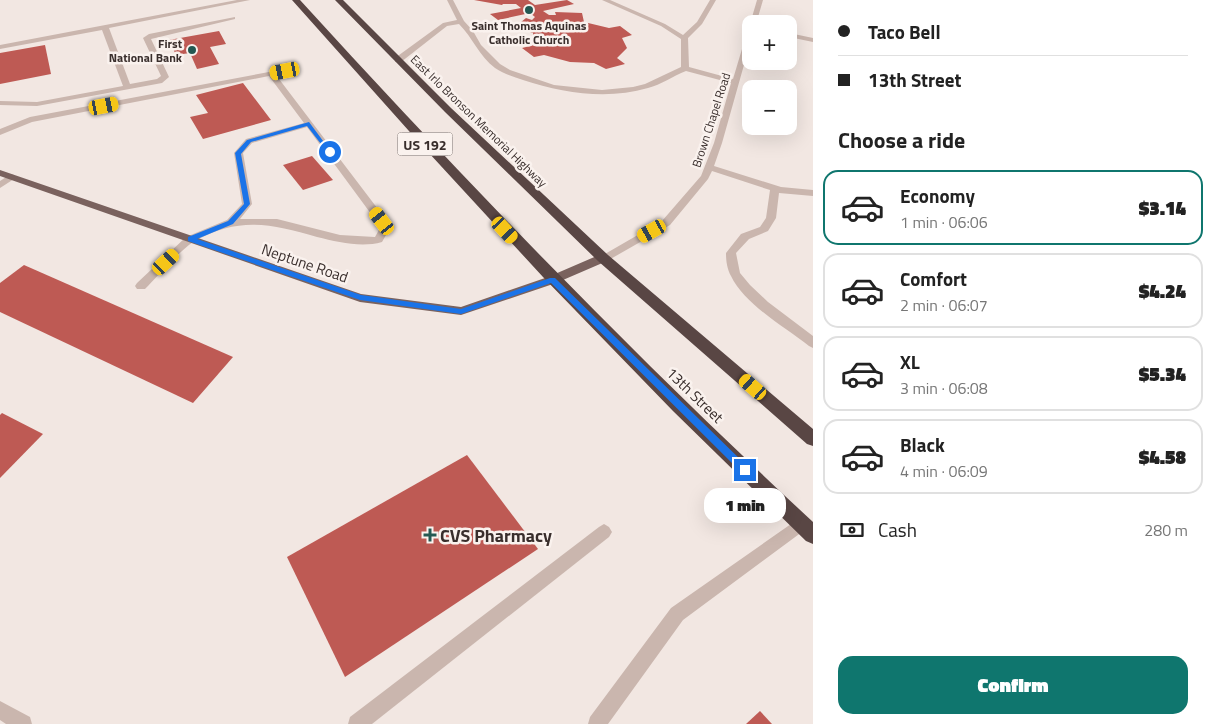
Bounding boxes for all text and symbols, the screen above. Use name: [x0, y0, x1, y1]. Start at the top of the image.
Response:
marker: Saint Thomas Aquinas Catholic Church: [523, 4, 535, 16]
map controls: [742, 15, 797, 135]
button: +: [742, 15, 797, 70]
place label: Saint Thomas Aquinas Catholic Church: [471, 16, 587, 49]
text: Taco Bell: [868, 17, 941, 46]
place label: First National Bank: [109, 34, 183, 67]
marker: First National Bank: [186, 44, 198, 56]
street label: East Irlo Bronson Memorial Highway: [406, 50, 552, 192]
car: [268, 61, 301, 81]
text: 13th Street: [868, 65, 961, 94]
street label: Brown Chapel Road: [687, 70, 735, 170]
button: −: [742, 80, 797, 135]
car: [87, 96, 120, 116]
text: Choose a ride: [838, 123, 965, 157]
road number: US 192: [398, 132, 452, 156]
route start: [319, 141, 341, 163]
text: Economy: [900, 181, 975, 210]
icon: car: [840, 185, 885, 230]
text: $3.14: [1139, 193, 1186, 222]
car: [366, 205, 397, 237]
text: 1 min · 06:06: [900, 210, 988, 234]
car: [489, 214, 520, 246]
car: [635, 217, 668, 245]
street label: Neptune Road: [259, 237, 351, 289]
car: [149, 246, 182, 278]
text: Comfort: [900, 264, 967, 293]
icon: car: [840, 268, 885, 313]
text: $4.24: [1139, 276, 1186, 305]
text: 2 min · 06:07: [900, 293, 988, 317]
text: XL: [900, 347, 920, 376]
icon: car: [840, 351, 885, 396]
text: $5.34: [1139, 359, 1186, 388]
street label: 13th Street: [661, 362, 729, 429]
car: [736, 371, 769, 403]
text: 3 min · 06:08: [900, 376, 988, 400]
text: Black: [900, 430, 945, 459]
icon: car: [840, 434, 885, 479]
text: $4.58: [1139, 442, 1186, 471]
route end: [734, 459, 756, 481]
text: 4 min · 06:09: [900, 459, 988, 483]
callout: 1 min: [704, 488, 786, 522]
text: 1 min: [725, 493, 765, 517]
text: Cash: [878, 515, 917, 544]
icon: cash: [838, 516, 866, 544]
text: 280 m: [1144, 518, 1188, 542]
place label: CVS Pharmacy: [440, 522, 552, 549]
marker: CVS Pharmacy: [424, 529, 436, 541]
button: Confirm: [838, 656, 1188, 714]

